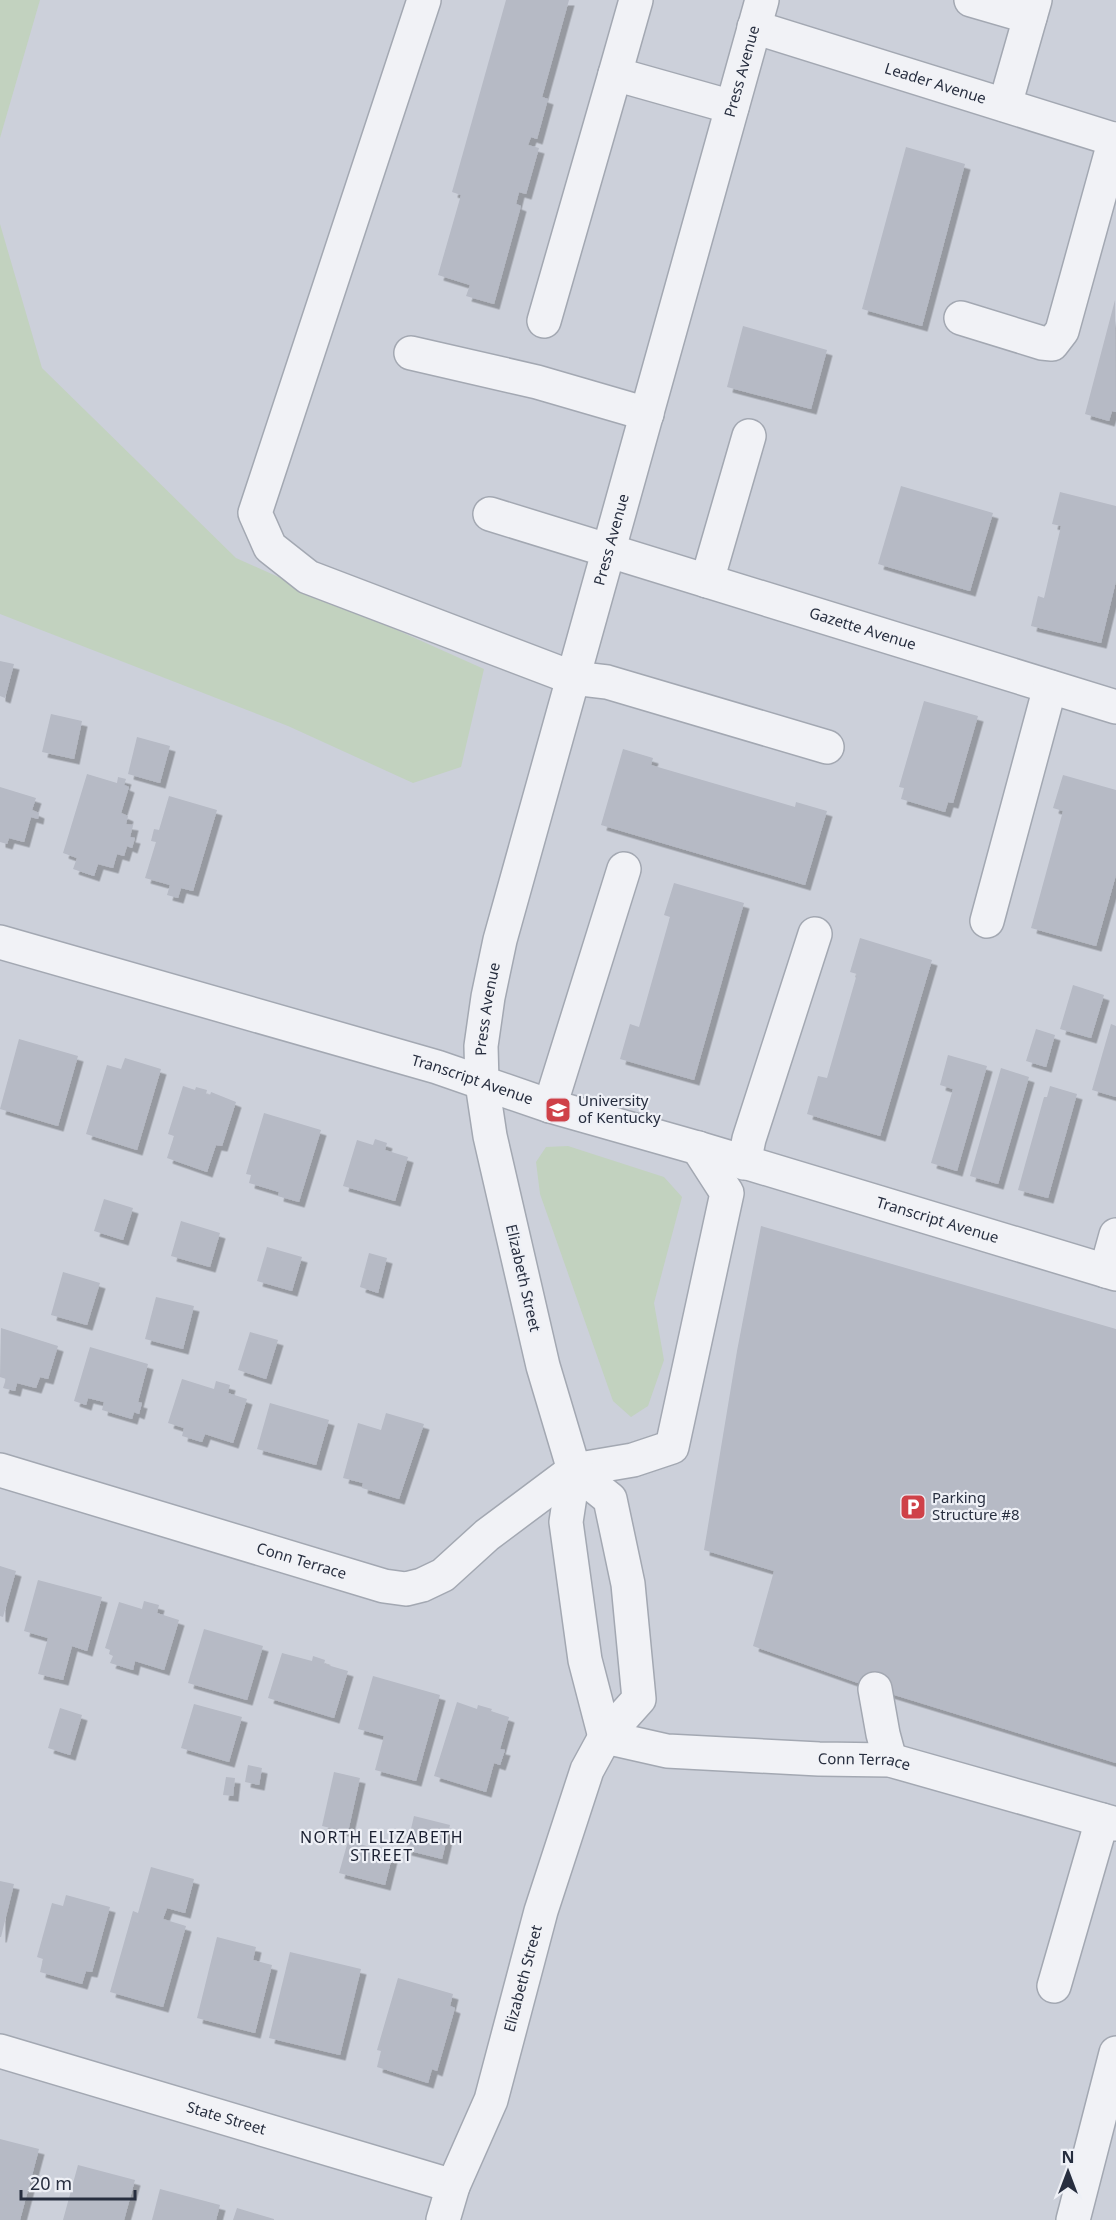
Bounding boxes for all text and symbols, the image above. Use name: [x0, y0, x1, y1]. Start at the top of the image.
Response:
street label: Press Avenue: [719, 23, 763, 119]
street label: Leader Avenue: [882, 57, 989, 108]
street label: Press Avenue: [588, 491, 633, 588]
street label: Gazette Avenue: [807, 602, 919, 654]
street label: Press Avenue: [470, 960, 504, 1056]
street label: Transcript Avenue: [410, 1049, 536, 1108]
place label: University of Kentucky: [578, 1090, 661, 1127]
school or university icon: University of Kentucky: [543, 1095, 573, 1125]
street label: Transcript Avenue: [874, 1191, 1001, 1247]
street label: Elizabeth Street: [502, 1222, 546, 1334]
place label: Parking Structure #8: [932, 1487, 1020, 1524]
parking icon: Parking Structure #8: [898, 1492, 928, 1522]
street label: Conn Terrace: [254, 1537, 349, 1583]
street label: Conn Terrace: [818, 1748, 913, 1774]
district label: NORTH ELIZABETH STREET: [300, 1826, 464, 1866]
street label: Elizabeth Street: [498, 1922, 546, 2034]
street label: State Street: [184, 2096, 269, 2139]
north arrow: [1038, 2142, 1098, 2202]
text: N: [1061, 2146, 1075, 2168]
scale bar: [21, 2163, 135, 2201]
text: 20 m: [30, 2171, 72, 2195]

